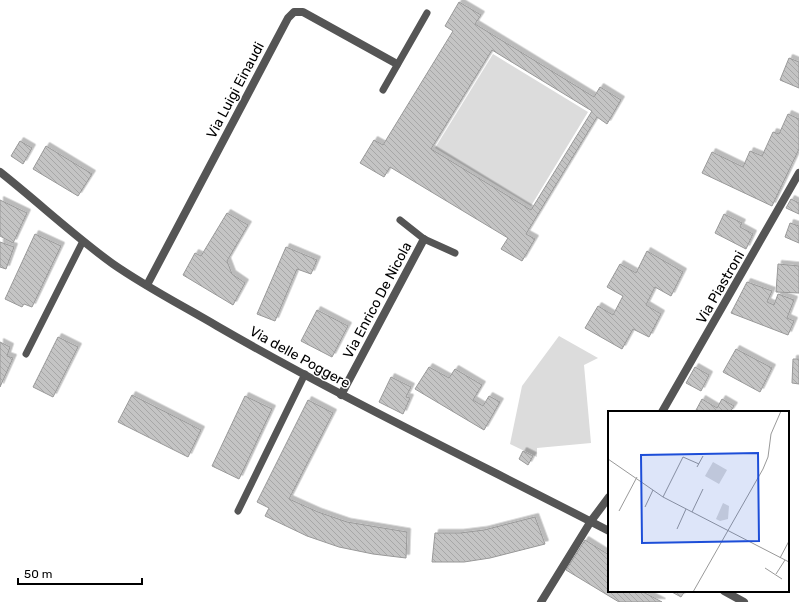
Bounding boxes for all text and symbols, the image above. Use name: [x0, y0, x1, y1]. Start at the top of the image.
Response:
street label: Via Luigi Einaudi: [203, 39, 268, 141]
street label: Via Enrico De Nicola: [340, 239, 415, 361]
street label: Via Piastroni: [693, 248, 748, 327]
street label: Via delle Poggere: [246, 323, 353, 392]
inset map: [608, 411, 789, 592]
scale bar: [18, 560, 142, 586]
text: 50 m: [24, 567, 52, 581]

